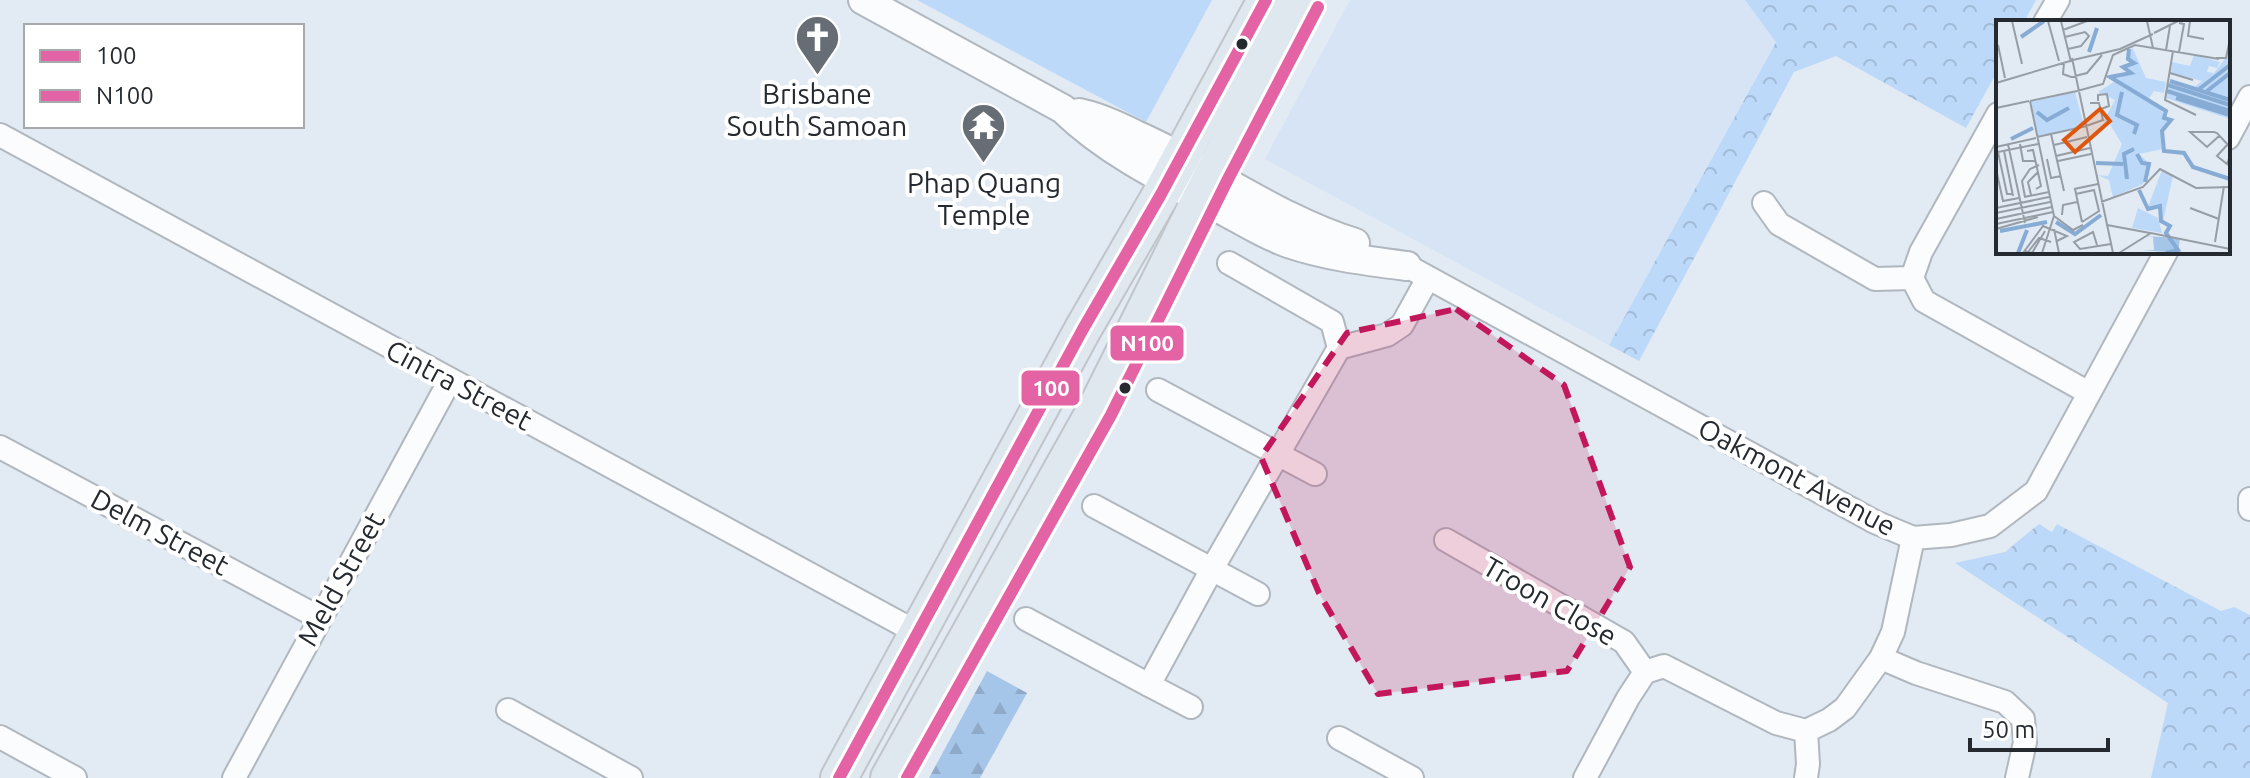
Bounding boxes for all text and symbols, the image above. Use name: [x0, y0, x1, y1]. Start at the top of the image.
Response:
church icon: Brisbane South Samoan: [793, 13, 841, 76]
inset map: [1996, 20, 2230, 254]
legend: [24, 24, 304, 128]
unlabelled marker: [1234, 36, 1250, 52]
text: 100: [96, 42, 137, 69]
place label: Brisbane South Samoan: [727, 78, 907, 141]
text: N100: [96, 82, 154, 109]
temple icon: Phap Quang Temple: [960, 102, 1008, 165]
place label: Phap Quang Temple: [907, 167, 1061, 230]
line badge: N100: [1109, 324, 1185, 362]
text: N100: [1120, 330, 1174, 355]
street label: Cintra Street: [381, 333, 537, 436]
line badge: 100: [1020, 369, 1081, 407]
text: 100: [1032, 375, 1070, 400]
unlabelled marker: [1117, 380, 1133, 396]
street label: Oakmont Avenue: [1693, 412, 1901, 542]
street label: Delm Street: [86, 482, 234, 581]
street label: Meld Street: [291, 506, 390, 651]
street label: Troon Close: [1478, 550, 1622, 651]
scale bar: [1970, 702, 2108, 752]
text: 50 m: [1982, 716, 2035, 743]

